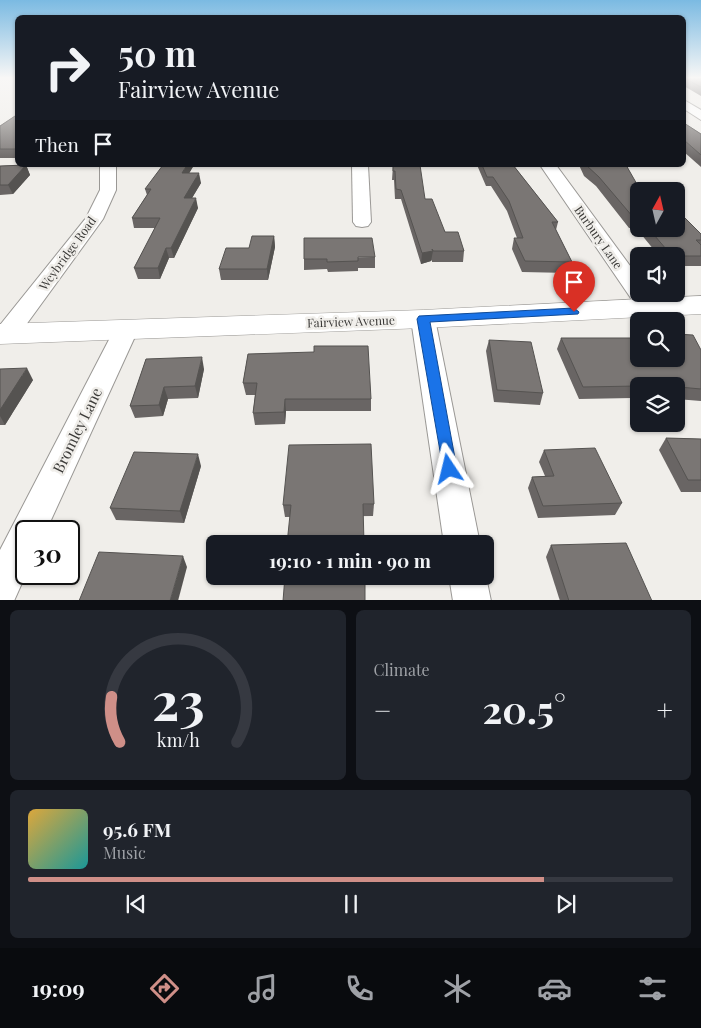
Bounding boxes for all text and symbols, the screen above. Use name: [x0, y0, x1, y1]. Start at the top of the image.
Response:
text: 50 m: [118, 29, 196, 76]
icon: right: [35, 35, 100, 100]
text: Fairview Avenue: [118, 74, 279, 104]
icon: arrive: [89, 130, 117, 158]
text: Then: [35, 131, 79, 157]
north arrow: [630, 182, 685, 238]
map controls: [630, 182, 685, 432]
street label: Burbury Lane: [571, 202, 627, 272]
street label: Weybridge Road: [34, 213, 99, 294]
button: sound: [630, 247, 685, 302]
pin: [553, 261, 595, 312]
icon: arrive: [560, 268, 588, 296]
street label: Fairview Avenue: [307, 311, 395, 331]
button: search: [630, 312, 685, 367]
button: layers: [630, 377, 685, 432]
street label: Bromley Lane: [48, 384, 106, 476]
position arrow: [422, 442, 474, 494]
speed limit sign: 30: [15, 520, 80, 585]
text: 19:10 · 1 min · 90 m: [269, 547, 431, 573]
text: Climate: [374, 659, 430, 680]
text: 23: [151, 665, 204, 734]
text: 20.5°: [482, 683, 566, 734]
text: −: [374, 691, 392, 728]
text: +: [657, 691, 673, 728]
text: km/h: [156, 728, 200, 751]
text: 95.6 FM: [103, 816, 171, 842]
text: Music: [103, 842, 146, 863]
icon: previous: [122, 890, 150, 918]
icon: pause: [337, 890, 365, 918]
icon: next: [552, 890, 580, 918]
icon: directions: [147, 971, 182, 1006]
icon: music: [245, 971, 280, 1006]
icon: phone: [342, 971, 377, 1006]
icon: climate: [440, 971, 475, 1006]
icon: car: [537, 971, 572, 1006]
icon: filters: [635, 971, 670, 1006]
text: 19:09: [31, 973, 85, 1003]

